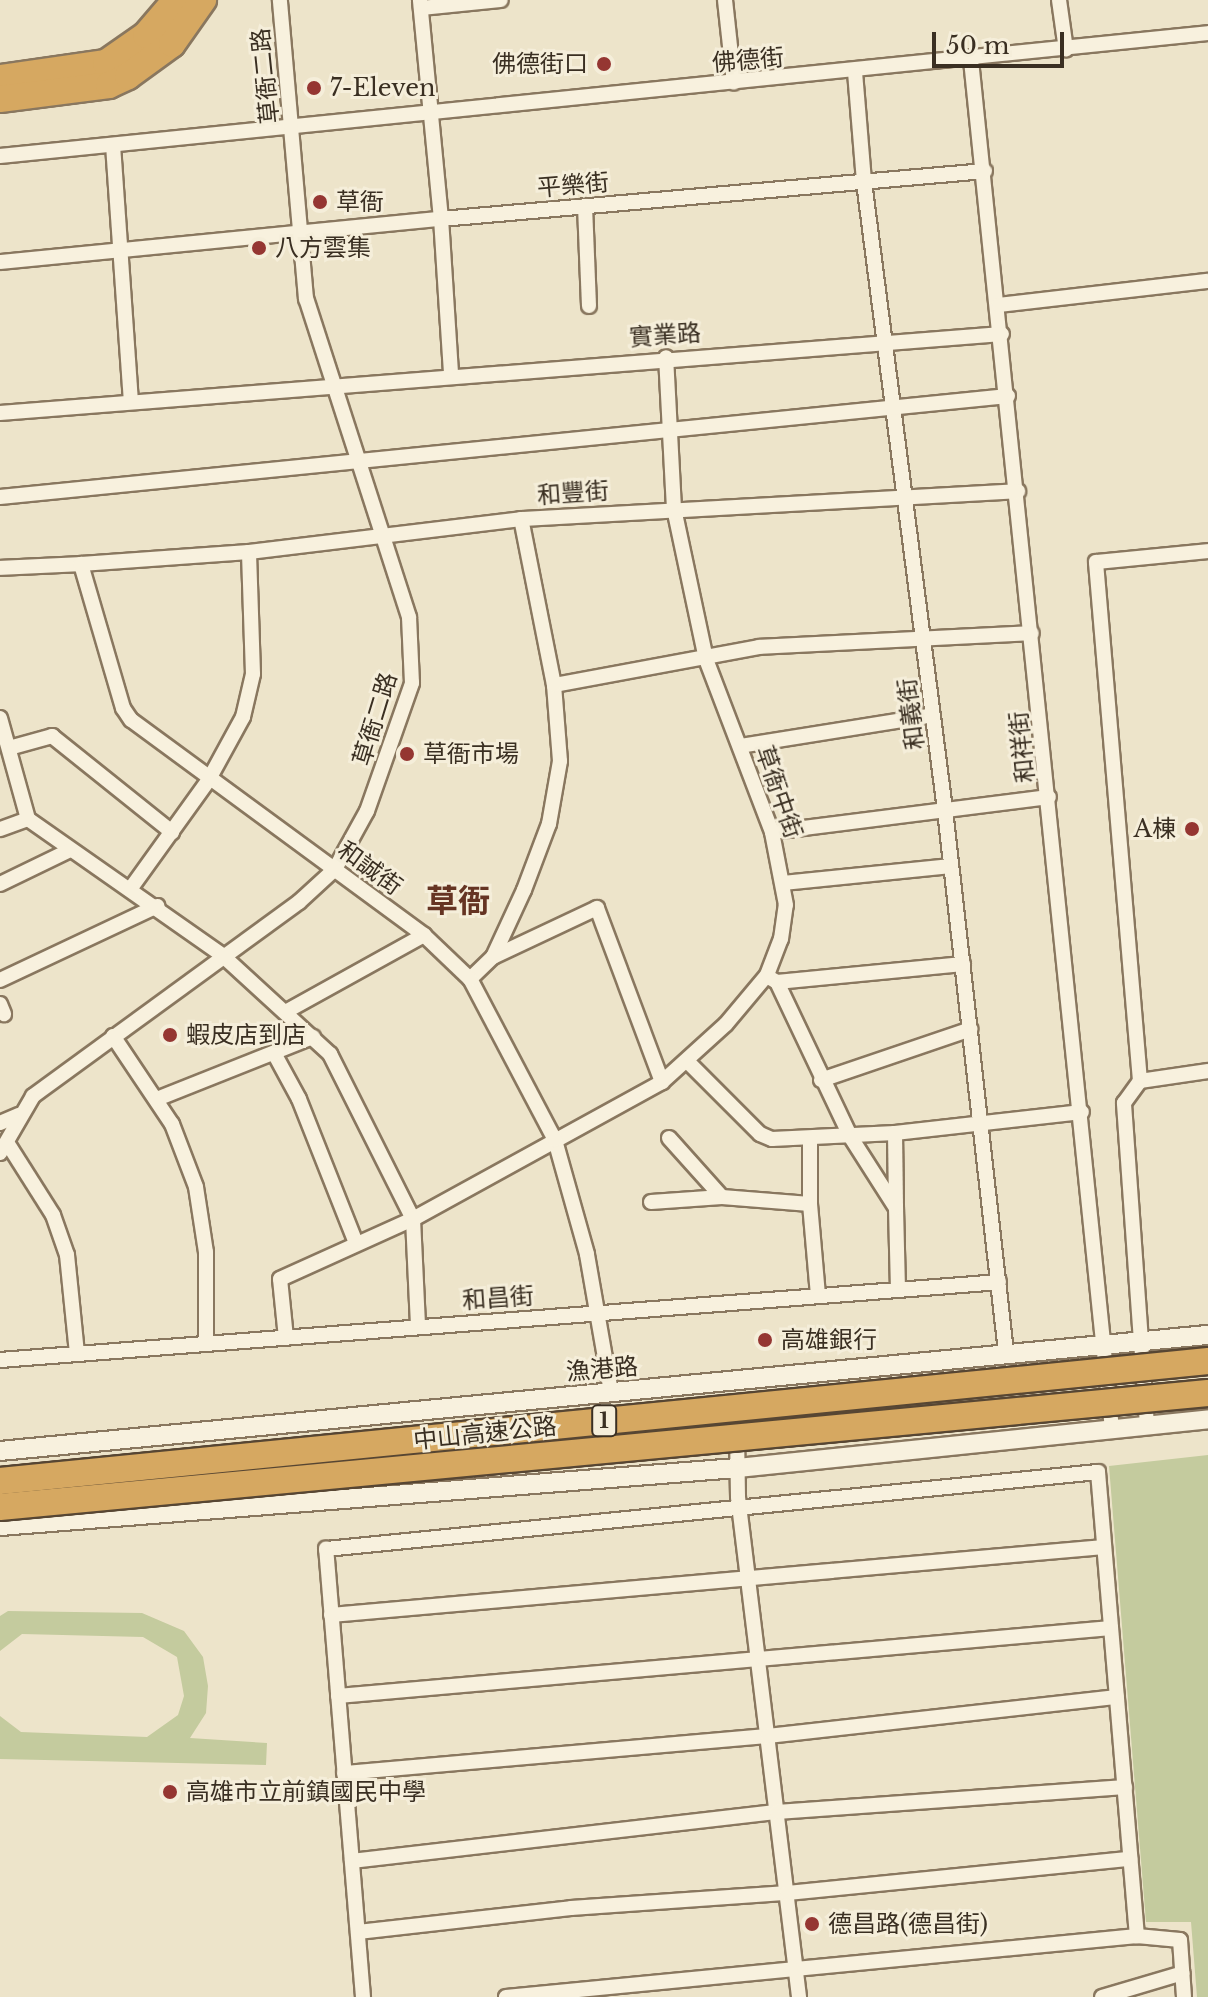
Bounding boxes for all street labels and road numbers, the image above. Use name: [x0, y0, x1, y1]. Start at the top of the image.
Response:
street label: 草衙二路: [246, 27, 284, 125]
street label: 佛德街: [711, 43, 785, 77]
street label: 平樂街: [536, 168, 610, 202]
street label: 實業路: [628, 318, 702, 352]
street label: 和豐街: [536, 476, 610, 510]
street label: 草衙二路: [347, 669, 403, 769]
street label: 和義街: [892, 677, 930, 751]
street label: 和祥街: [1004, 710, 1040, 784]
street label: 草衙中街: [750, 742, 808, 842]
street label: 和誠街: [332, 835, 408, 901]
street label: 和昌街: [461, 1281, 535, 1315]
street label: 漁港路: [565, 1352, 639, 1386]
road number: 1: [590, 1403, 618, 1439]
street label: 中山高速公路: [412, 1411, 558, 1455]

